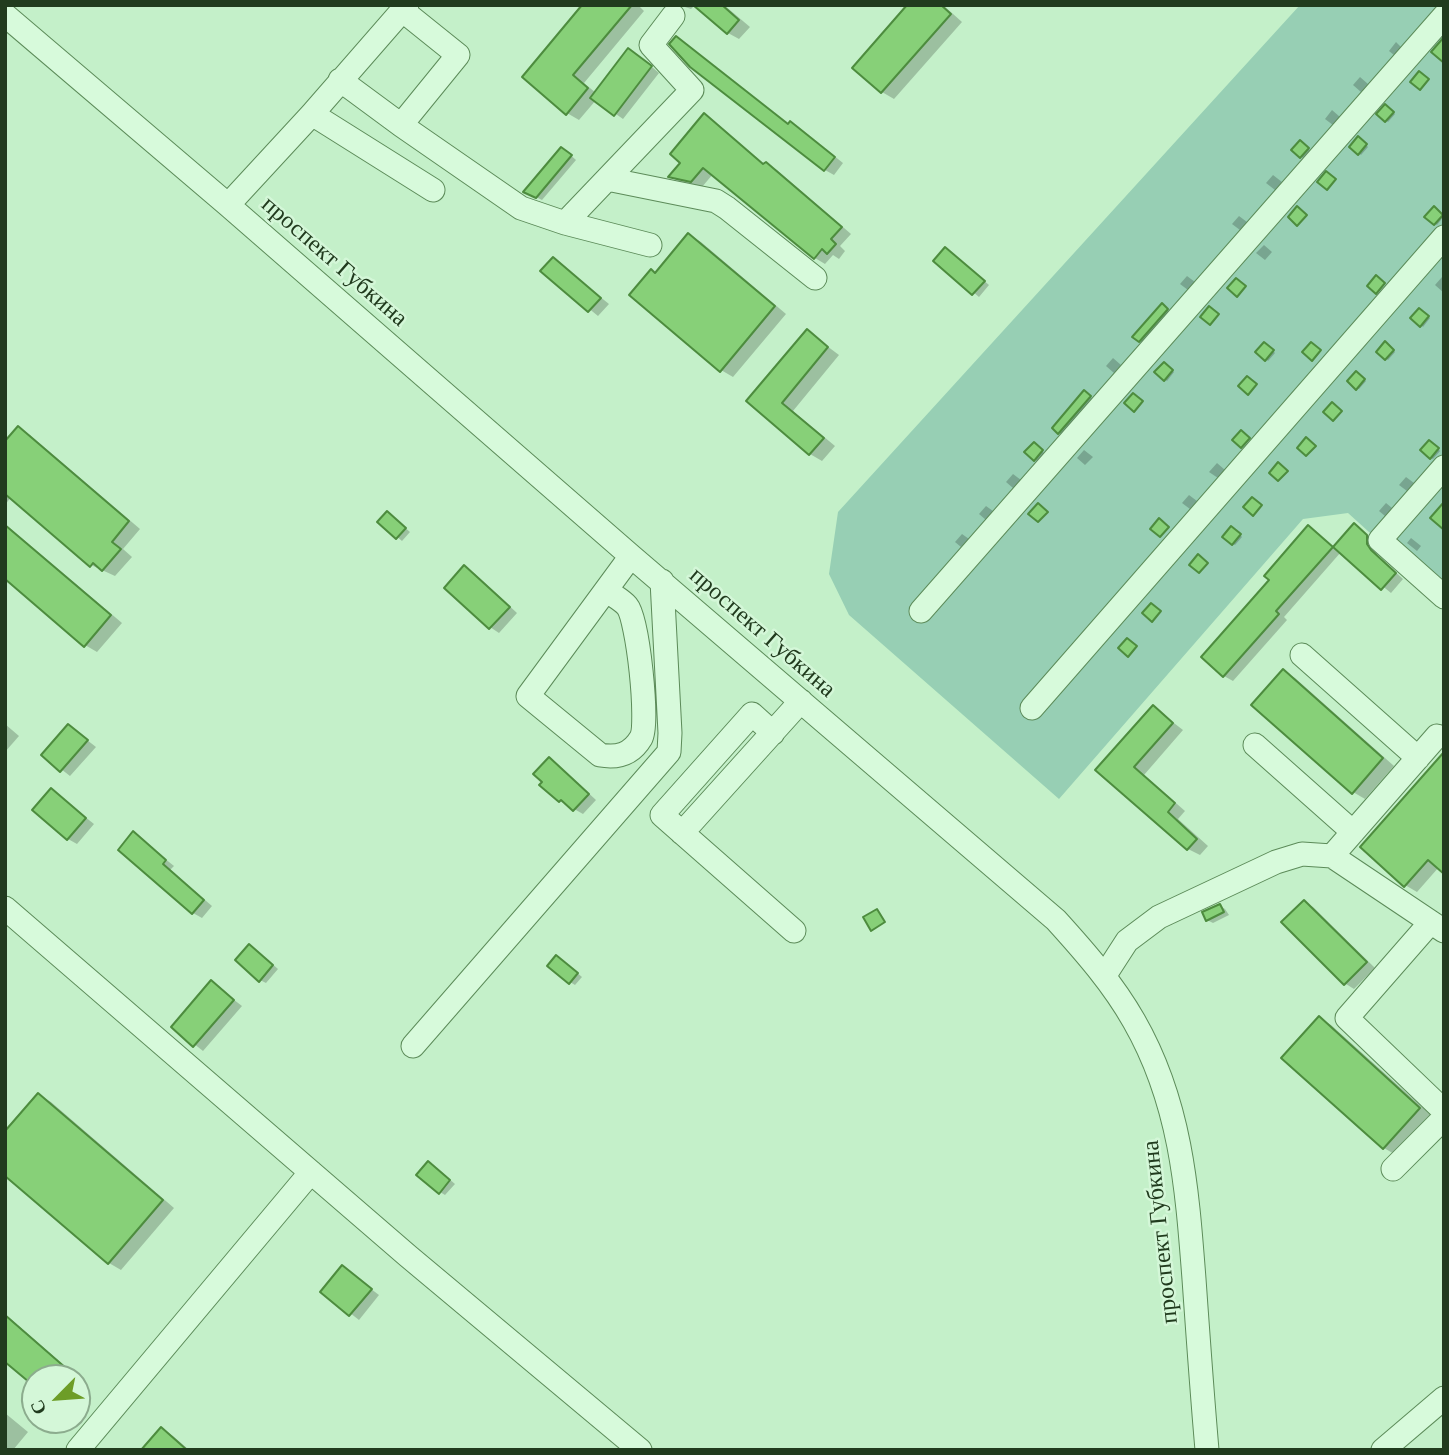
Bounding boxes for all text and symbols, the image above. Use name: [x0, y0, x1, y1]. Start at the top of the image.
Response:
street label: проспект Губкина: [255, 191, 413, 333]
street label: проспект Губкина: [683, 562, 841, 704]
street label: проспект Губкина: [1137, 1139, 1185, 1325]
north arrow: [21, 1364, 91, 1434]
text: С: [26, 1397, 51, 1418]

